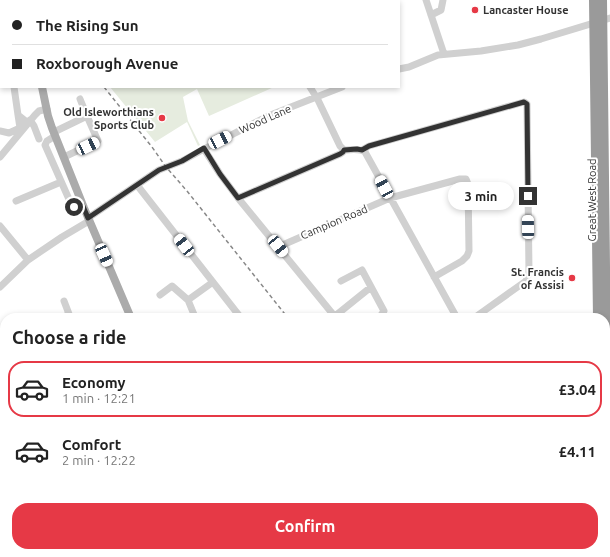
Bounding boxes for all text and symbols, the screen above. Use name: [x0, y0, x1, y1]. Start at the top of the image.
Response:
place label: Lancaster House: [483, 4, 569, 16]
marker: Lancaster House: [470, 5, 480, 15]
text: The Rising Sun: [36, 17, 138, 34]
text: Roxborough Avenue: [36, 55, 178, 72]
street label: Wood Lane: [237, 102, 293, 136]
place label: Old Isleworthians Sports Club: [63, 106, 154, 131]
marker: Old Isleworthians Sports Club: [157, 113, 167, 123]
car: [207, 129, 233, 151]
car: [75, 135, 101, 157]
street label: Great West Road: [586, 158, 598, 242]
car: [373, 174, 395, 200]
callout: 3 min: [448, 182, 514, 210]
route end: [519, 187, 537, 205]
text: 3 min: [465, 189, 497, 203]
route start: [65, 198, 83, 216]
street label: Campion Road: [299, 202, 369, 242]
car: [522, 215, 534, 239]
car: [172, 232, 196, 258]
car: [266, 233, 290, 259]
car: [94, 242, 114, 268]
place label: St. Francis of Assisi: [511, 266, 564, 291]
marker: St. Francis of Assisi: [567, 273, 577, 283]
text: Choose a ride: [12, 327, 126, 347]
icon: car: [14, 371, 50, 407]
text: Economy: [62, 374, 126, 391]
text: £3.04: [558, 381, 596, 398]
text: 1 min · 12:21: [62, 391, 136, 405]
icon: car: [14, 433, 50, 469]
text: Comfort: [62, 436, 121, 453]
text: £4.11: [558, 443, 596, 460]
text: 2 min · 12:22: [62, 453, 136, 467]
button: Confirm: [12, 503, 598, 549]

